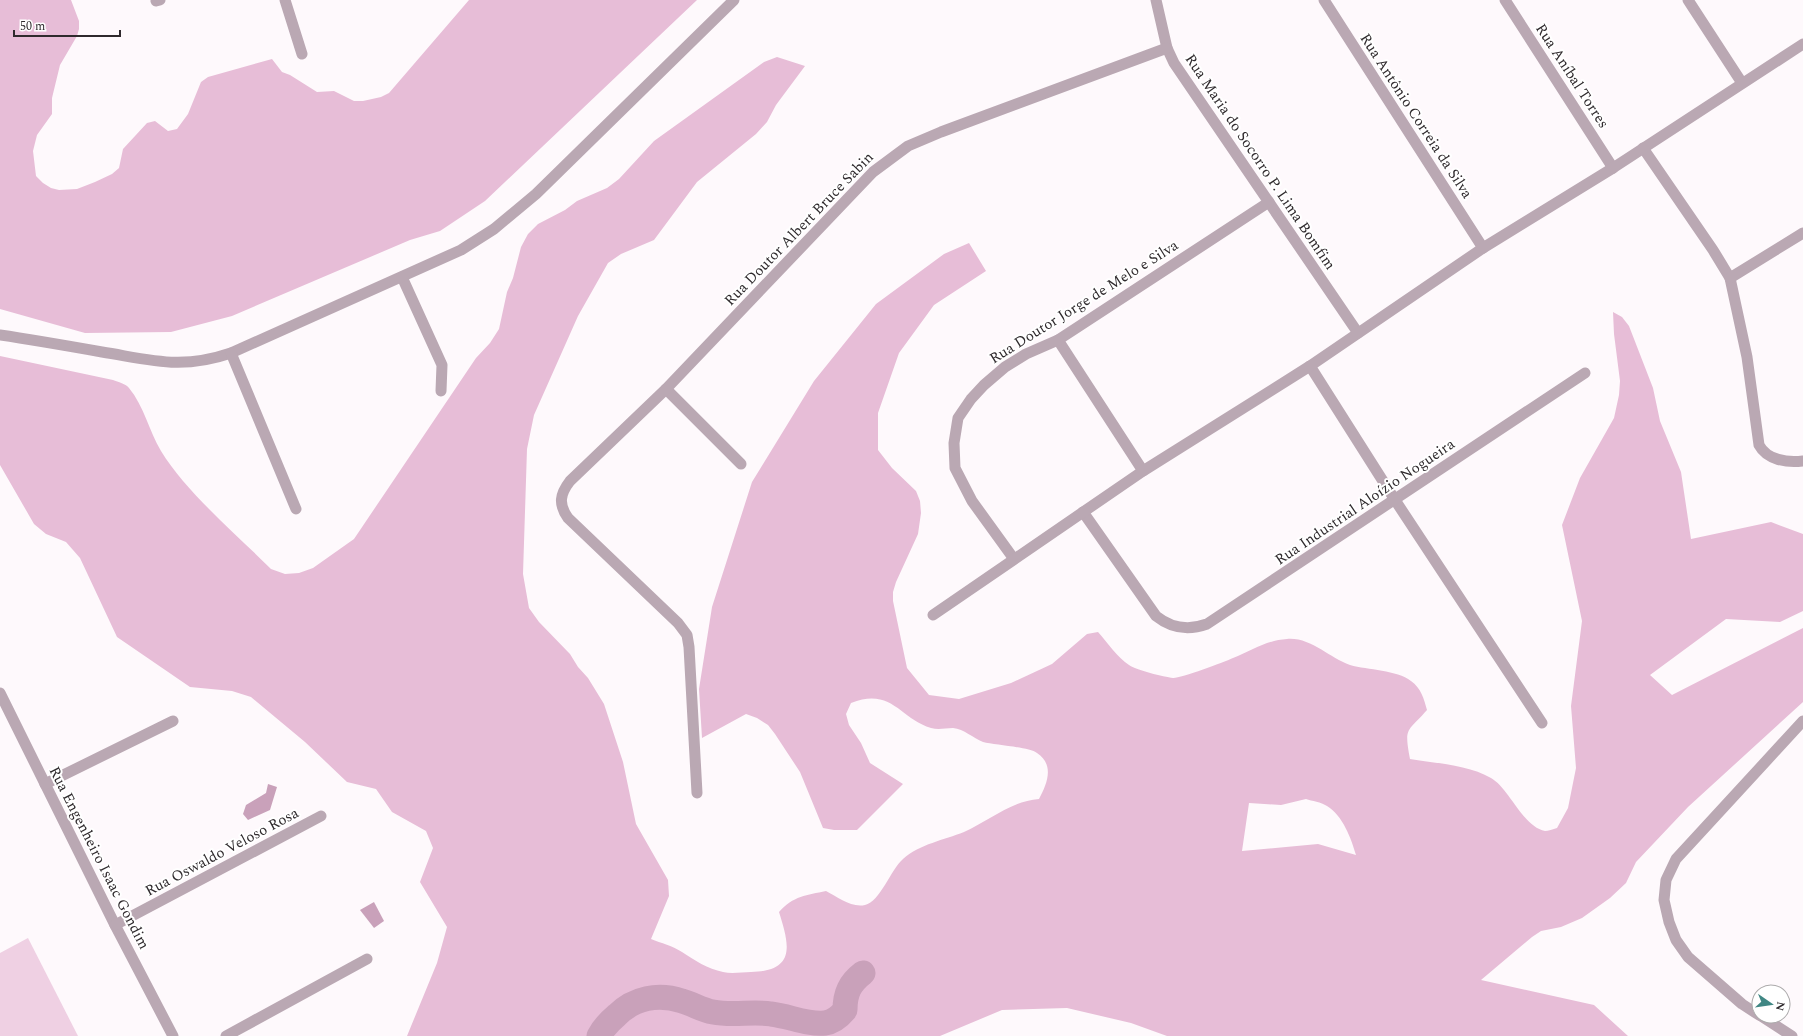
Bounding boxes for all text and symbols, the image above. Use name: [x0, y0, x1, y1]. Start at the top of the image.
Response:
scale bar: [14, 12, 120, 38]
text: 50 m: [20, 17, 45, 36]
street label: Rua Aníbal Torres: [1529, 19, 1615, 133]
street label: Rua Antônio Correia da Silva: [1354, 29, 1479, 204]
street label: Rua Maria do Socorro P. Lima Bomfim: [1179, 49, 1341, 275]
street label: Rua Doutor Albert Bruce Sabin: [719, 146, 879, 311]
street label: Rua Doutor Jorge de Melo e Silva: [985, 234, 1184, 370]
street label: Rua Industrial Aloízio Nogueira: [1270, 433, 1460, 571]
street label: Rua Engenheiro Isaac Gondim: [43, 763, 155, 954]
street label: Rua Oswaldo Veloso Rosa: [141, 801, 304, 902]
north arrow: [1751, 984, 1791, 1024]
text: N: [1771, 1000, 1790, 1012]

